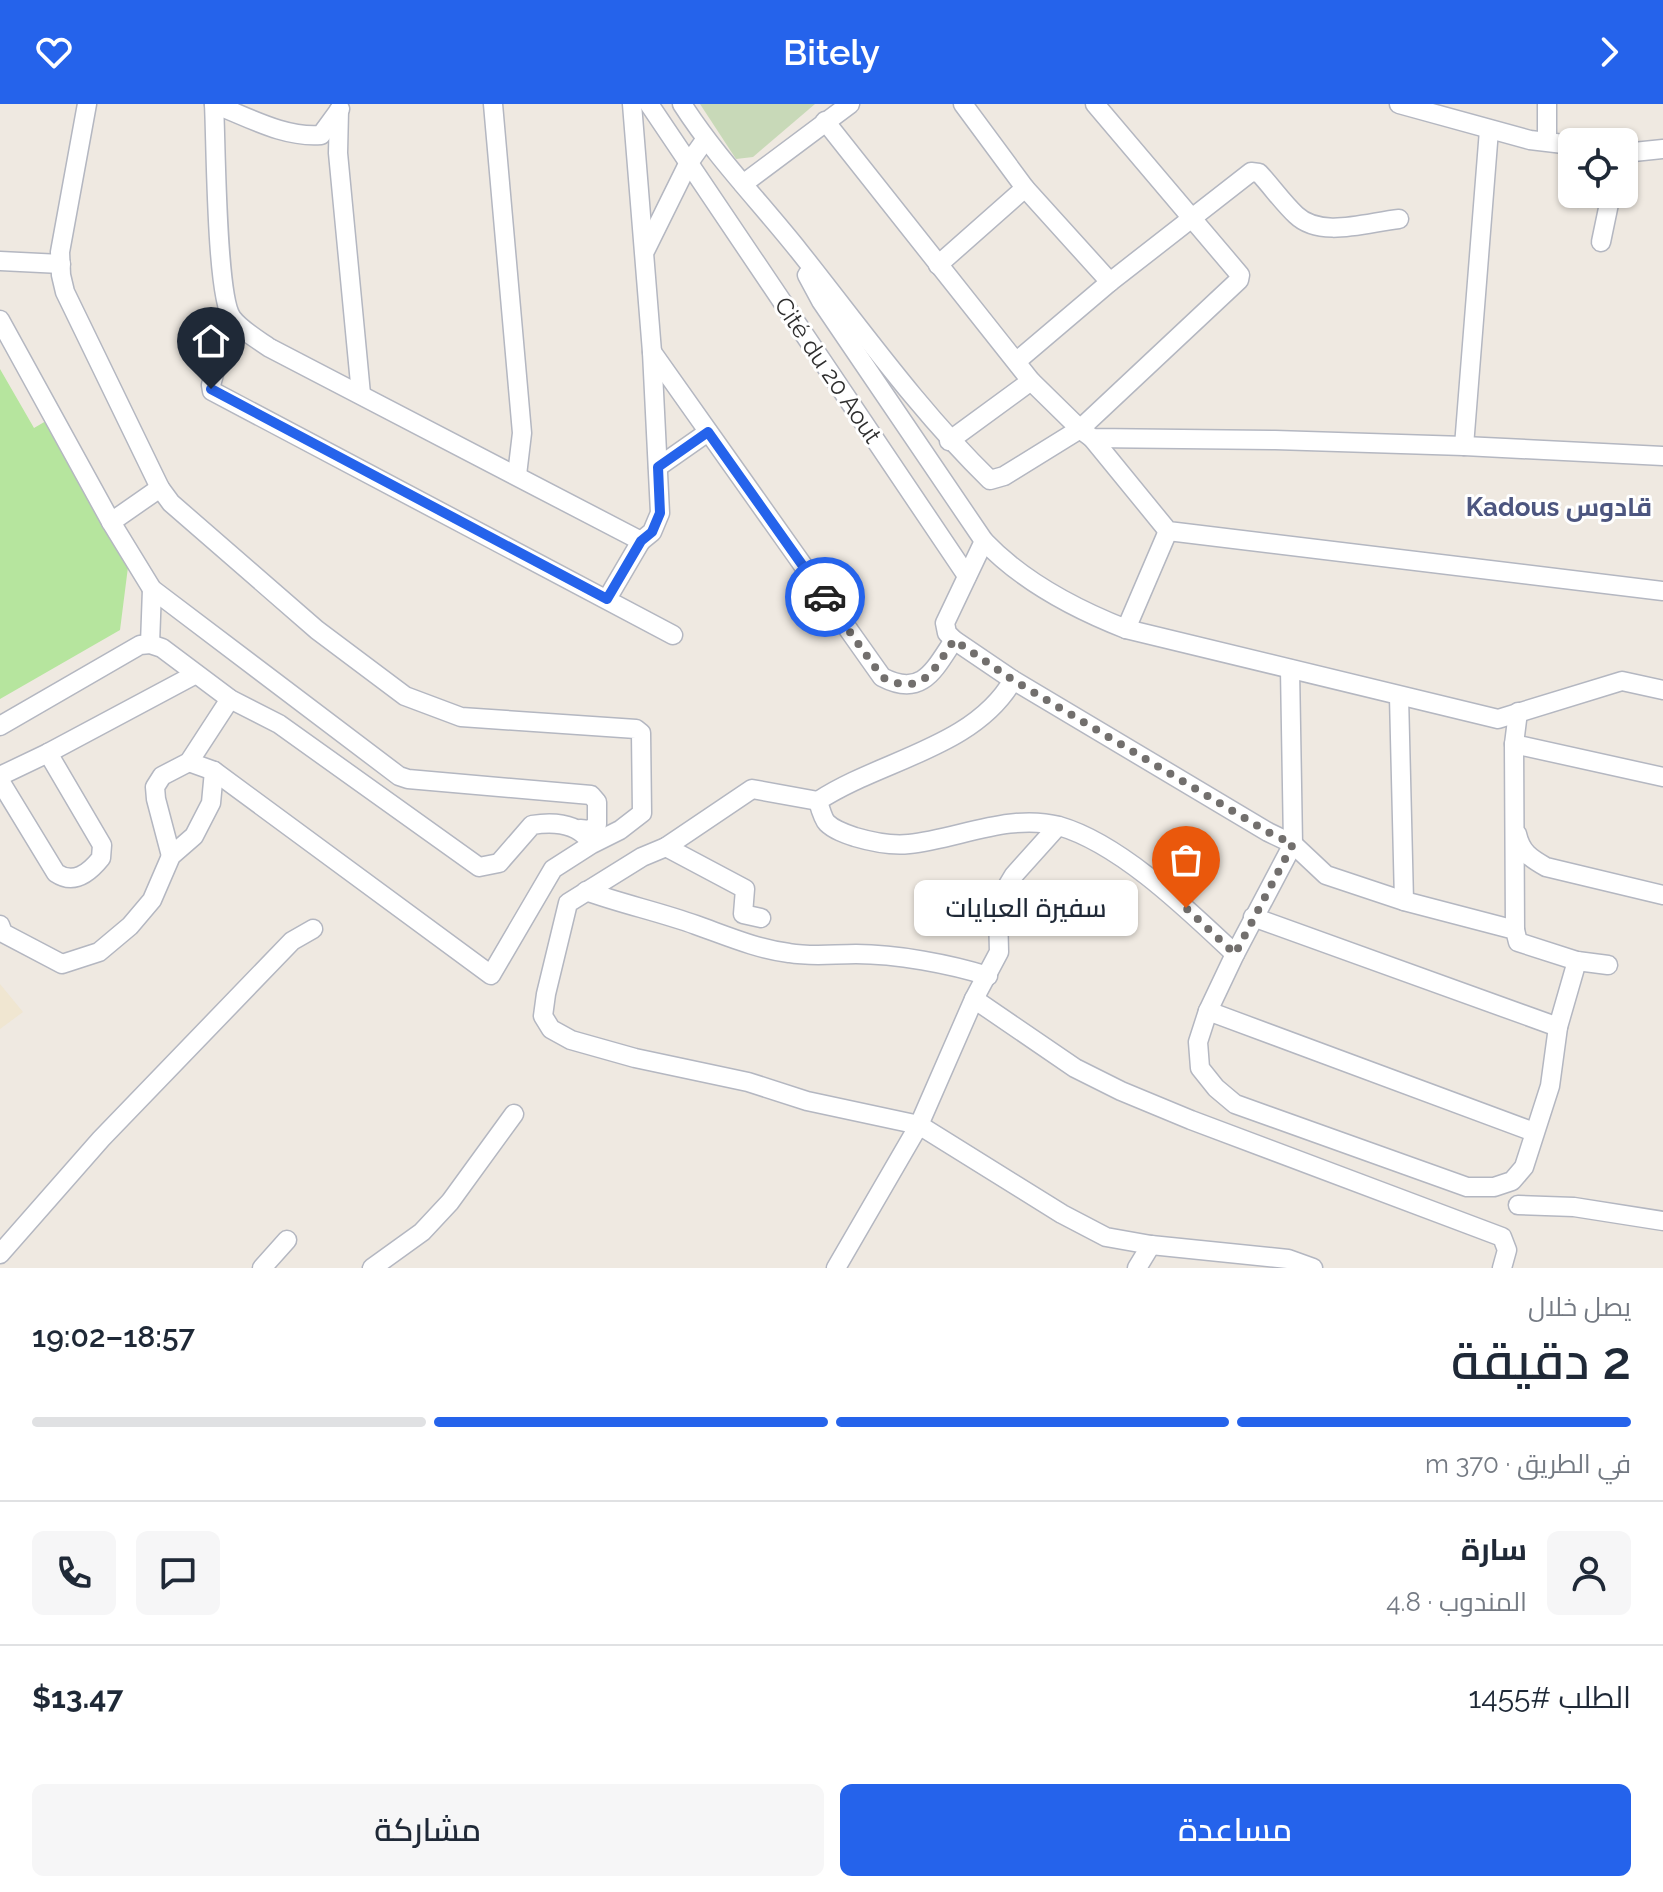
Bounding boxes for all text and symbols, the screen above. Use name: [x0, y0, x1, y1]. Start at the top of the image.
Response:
icon: heart: [32, 30, 76, 74]
icon: forward: [1587, 30, 1631, 74]
text: Bitely: [783, 31, 880, 73]
map controls: [1558, 128, 1638, 208]
button: locate: [1558, 128, 1638, 208]
street label: Cité du 20 Aout: [768, 291, 888, 449]
pin: [177, 307, 245, 389]
icon: home: [189, 319, 233, 363]
district label: Kadous قادوس: [1466, 492, 1652, 523]
courier: [785, 557, 865, 637]
icon: car: [803, 575, 847, 619]
pin: [1152, 826, 1220, 908]
icon: bag: [1164, 838, 1208, 882]
callout: سفيرة العبايات: [914, 880, 1138, 936]
text: سفيرة العبايات: [945, 893, 1107, 923]
text: يصل خلال: [1528, 1292, 1631, 1322]
text: 18:57–19:02: [32, 1319, 195, 1354]
text: 2 دقيقة: [1451, 1330, 1631, 1391]
text: في الطريق · 370 m: [1425, 1449, 1631, 1479]
button: phone: [32, 1531, 116, 1615]
button: chat: [136, 1531, 220, 1615]
button: person: [1547, 1531, 1631, 1615]
text: سارة: [1461, 1532, 1527, 1567]
text: المندوب · 4.8: [1386, 1587, 1527, 1617]
text: $13.47: [32, 1680, 123, 1715]
text: الطلب #1455: [1469, 1680, 1631, 1715]
button: مشاركة: [32, 1784, 824, 1876]
button: مساعدة: [840, 1784, 1631, 1876]

